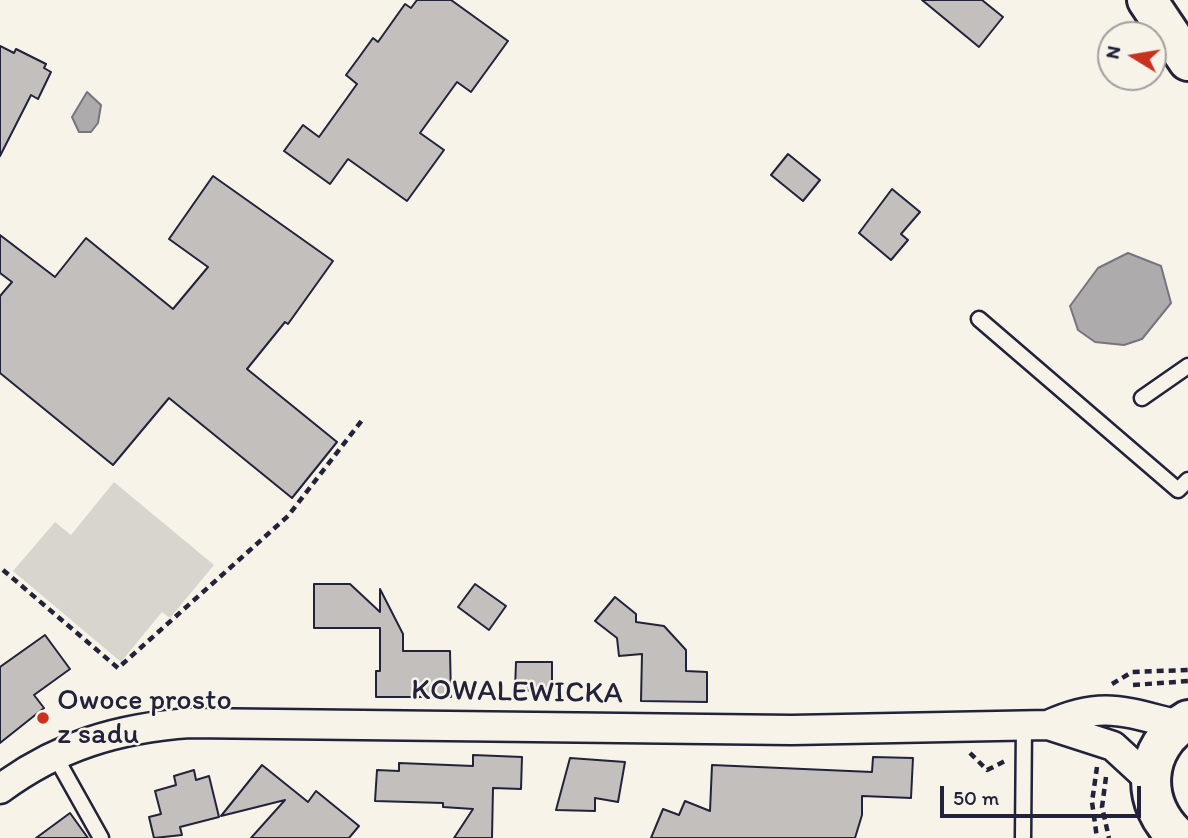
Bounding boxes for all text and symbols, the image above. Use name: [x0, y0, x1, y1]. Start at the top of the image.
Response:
north arrow: [1097, 21, 1167, 91]
text: N: [1100, 44, 1125, 61]
street label: KOWALEWICKA: [411, 673, 623, 713]
place label: Owoce prosto z sadu: [57, 683, 232, 754]
marker: Owoce prosto z sadu: [35, 710, 51, 726]
scale bar: [943, 772, 1144, 816]
text: 50 m: [953, 785, 999, 810]

